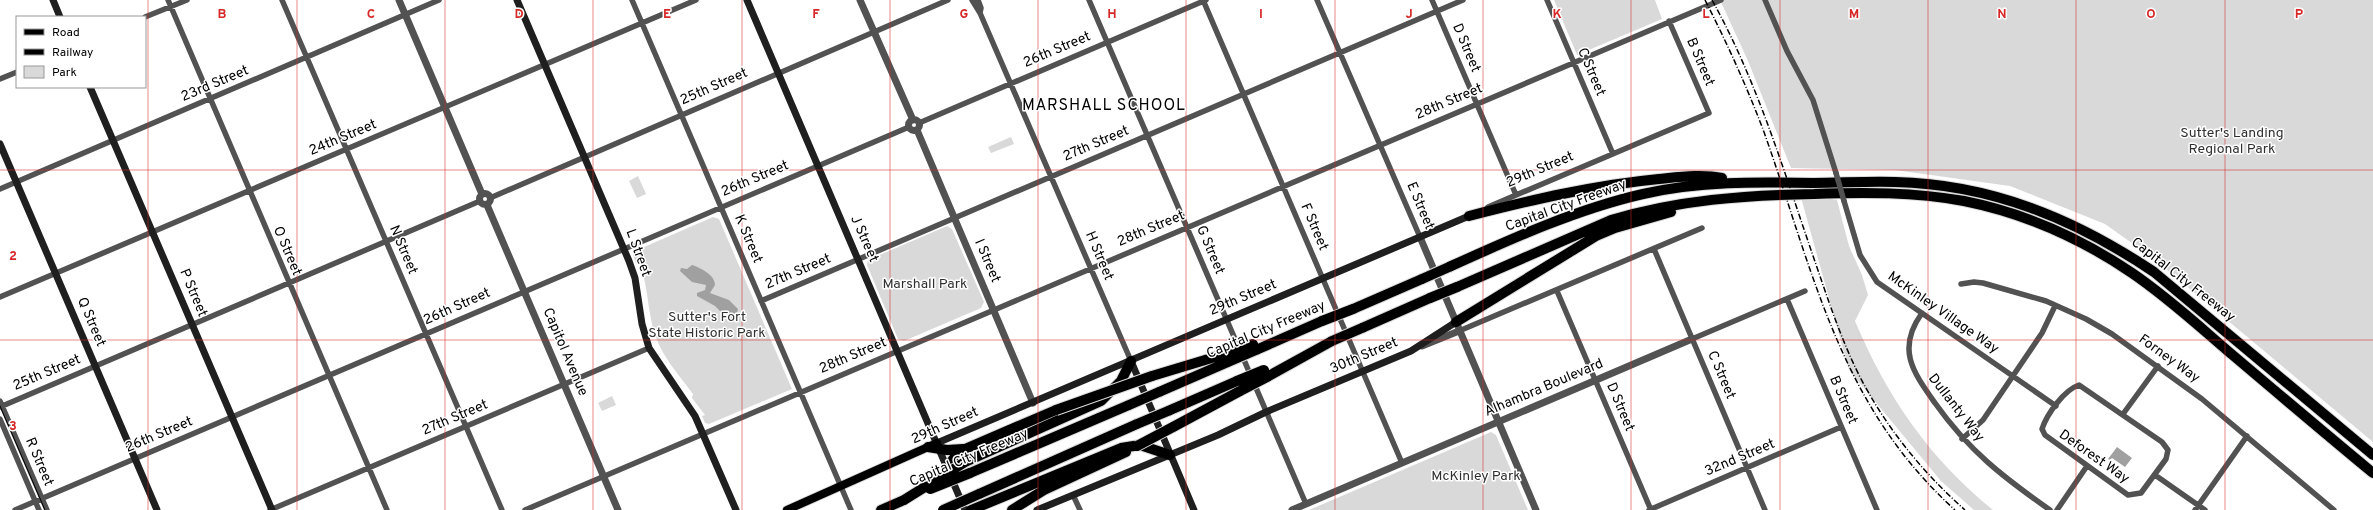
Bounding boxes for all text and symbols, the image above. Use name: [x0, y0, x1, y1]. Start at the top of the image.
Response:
text: B: [218, 7, 227, 23]
text: C: [367, 7, 375, 23]
text: D: [514, 7, 524, 23]
text: E: [663, 7, 671, 23]
text: F: [812, 7, 820, 23]
text: G: [960, 7, 969, 23]
text: H: [1107, 7, 1117, 23]
text: I: [1259, 7, 1263, 23]
text: J: [1405, 7, 1413, 23]
text: K: [1552, 7, 1562, 23]
text: L: [1702, 7, 1710, 23]
text: M: [1849, 7, 1859, 23]
text: N: [1997, 7, 2007, 23]
text: O: [2146, 7, 2156, 23]
text: P: [2295, 7, 2304, 23]
legend: [16, 16, 146, 88]
street label: D Street: [1448, 21, 1484, 75]
text: Road: [52, 25, 80, 41]
street label: 26th Street: [1021, 28, 1093, 72]
street label: B Street: [1682, 35, 1718, 89]
text: Railway: [52, 45, 93, 61]
street label: C Street: [1573, 45, 1609, 99]
street label: 23rd Street: [179, 62, 251, 106]
text: Park: [52, 65, 77, 81]
street label: 25th Street: [678, 65, 750, 109]
street label: 28th Street: [1413, 80, 1485, 124]
district label: MARSHALL SCHOOL: [1022, 96, 1186, 116]
street label: 24th Street: [307, 116, 379, 160]
street label: 27th Street: [1060, 122, 1132, 166]
park label: Sutter's Landing Regional Park: [2180, 125, 2284, 158]
street label: 29th Street: [1504, 148, 1576, 192]
street label: 26th Street: [719, 157, 791, 201]
street label: Capital City Freeway: [1503, 176, 1629, 236]
street label: E Street: [1402, 180, 1438, 232]
street label: F Street: [1296, 201, 1332, 253]
street label: 28th Street: [1115, 207, 1187, 251]
street label: K Street: [730, 212, 766, 266]
street label: J Street: [846, 213, 882, 265]
street label: N Street: [385, 223, 421, 277]
street label: G Street: [1192, 223, 1228, 277]
street label: O Street: [269, 224, 305, 278]
street label: L Street: [622, 227, 654, 279]
street label: H Street: [1081, 229, 1117, 283]
street label: Capital City Freeway: [2127, 234, 2239, 326]
street label: I Street: [970, 237, 1004, 285]
text: 2: [9, 249, 17, 265]
street label: 27th Street: [762, 250, 834, 294]
street label: P Street: [175, 266, 211, 320]
street label: McKinley Village Way: [1884, 268, 2002, 358]
park label: Marshall Park: [882, 276, 968, 293]
street label: 29th Street: [1207, 276, 1279, 320]
street label: 26th Street: [421, 285, 493, 329]
street label: Q Street: [73, 295, 109, 349]
street label: Capital City Freeway: [1204, 297, 1328, 363]
street label: Capitol Avenue: [539, 305, 591, 399]
park label: Sutter's Fort State Historic Park: [648, 309, 766, 342]
street label: Forney Way: [2135, 331, 2203, 387]
street label: 28th Street: [817, 334, 889, 378]
street label: 30th Street: [1328, 334, 1400, 378]
street label: C Street: [1703, 348, 1739, 402]
street label: 25th Street: [11, 351, 83, 395]
street label: Alhambra Boulevard: [1482, 355, 1606, 421]
street label: Dullanty Way: [1924, 371, 1988, 445]
street label: B Street: [1825, 373, 1861, 427]
street label: D Street: [1602, 380, 1638, 434]
street label: 27th Street: [419, 396, 491, 440]
street label: 29th Street: [909, 404, 981, 448]
street label: 26th Street: [123, 413, 195, 457]
text: 3: [9, 419, 17, 435]
street label: Capital City Freeway: [907, 425, 1031, 491]
street label: Deforest Way: [2056, 426, 2132, 488]
street label: R Street: [21, 435, 57, 489]
street label: 32nd Street: [1702, 436, 1778, 480]
park label: McKinley Park: [1431, 468, 1521, 485]

